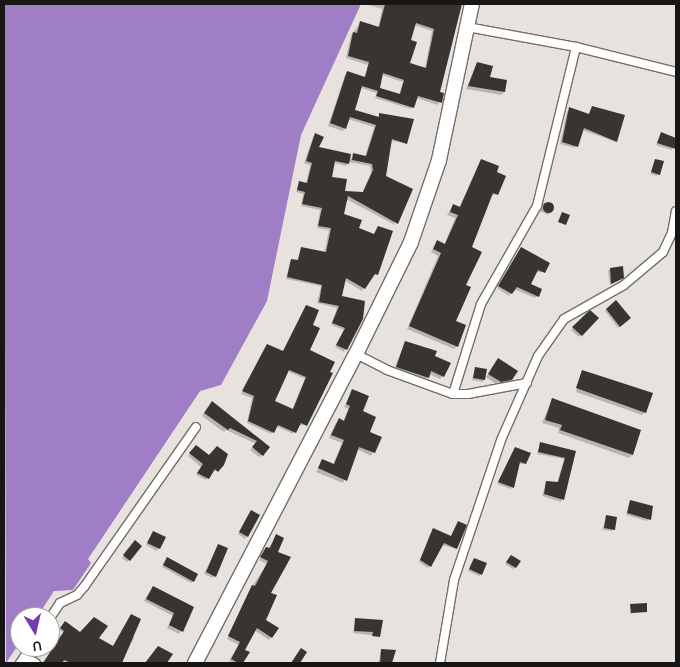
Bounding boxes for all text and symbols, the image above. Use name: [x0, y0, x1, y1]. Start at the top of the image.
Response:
north arrow: [10, 607, 60, 657]
text: U: [31, 637, 43, 655]

